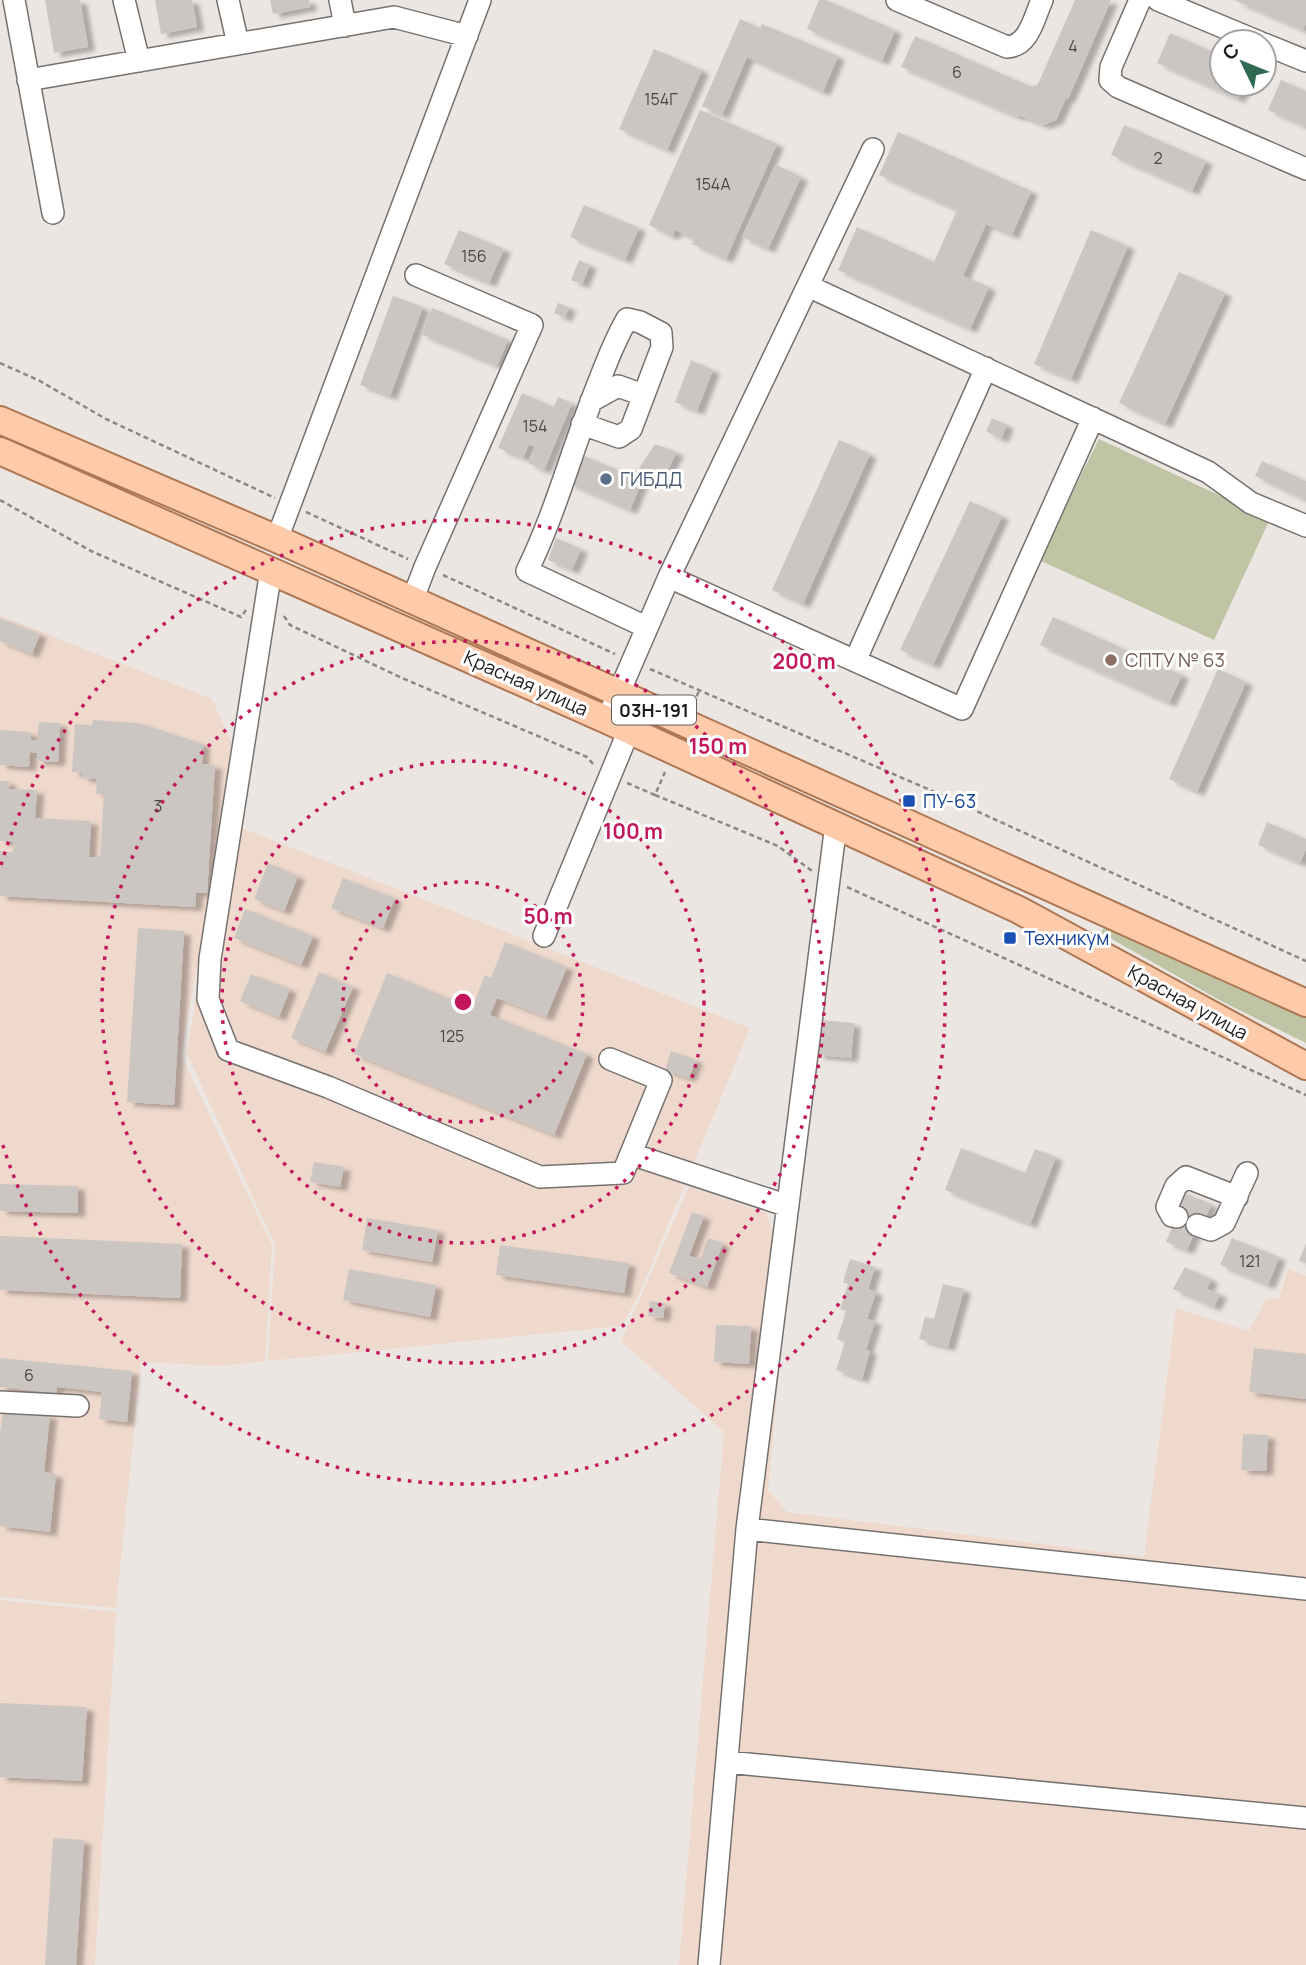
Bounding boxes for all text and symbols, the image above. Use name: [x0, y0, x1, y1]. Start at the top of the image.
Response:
north arrow: [1208, 28, 1278, 98]
house number: 4: [1068, 35, 1078, 57]
text: С: [1216, 37, 1245, 65]
house number: 6: [952, 61, 962, 83]
house number: 154Г: [644, 88, 678, 110]
house number: 2: [1153, 147, 1163, 169]
house number: 154А: [695, 173, 731, 195]
house number: 156: [461, 245, 487, 267]
house number: 154: [523, 415, 547, 437]
place label: ГИБДД: [620, 466, 682, 492]
marker: ГИБДД: [598, 471, 614, 487]
street label: Красная улица: [460, 644, 592, 722]
text: 200 m: [772, 647, 836, 675]
place label: СПТУ № 63: [1125, 647, 1225, 673]
marker: СПТУ № 63: [1103, 652, 1119, 668]
road number: 03Н-191: [612, 696, 696, 724]
text: 150 m: [689, 732, 747, 760]
place label: ПУ-63: [923, 788, 976, 814]
marker: ПУ-63: [901, 793, 917, 809]
house number: 3: [154, 795, 162, 817]
text: 100 m: [603, 817, 663, 845]
text: 50 m: [523, 902, 573, 930]
place label: Техникум: [1024, 925, 1109, 951]
marker: Техникум: [1002, 930, 1018, 946]
street label: Красная улица: [1123, 958, 1253, 1046]
centre of rings: [451, 990, 475, 1014]
house number: 125: [440, 1025, 464, 1047]
house number: 121: [1239, 1250, 1261, 1272]
house number: 6: [24, 1364, 34, 1386]

